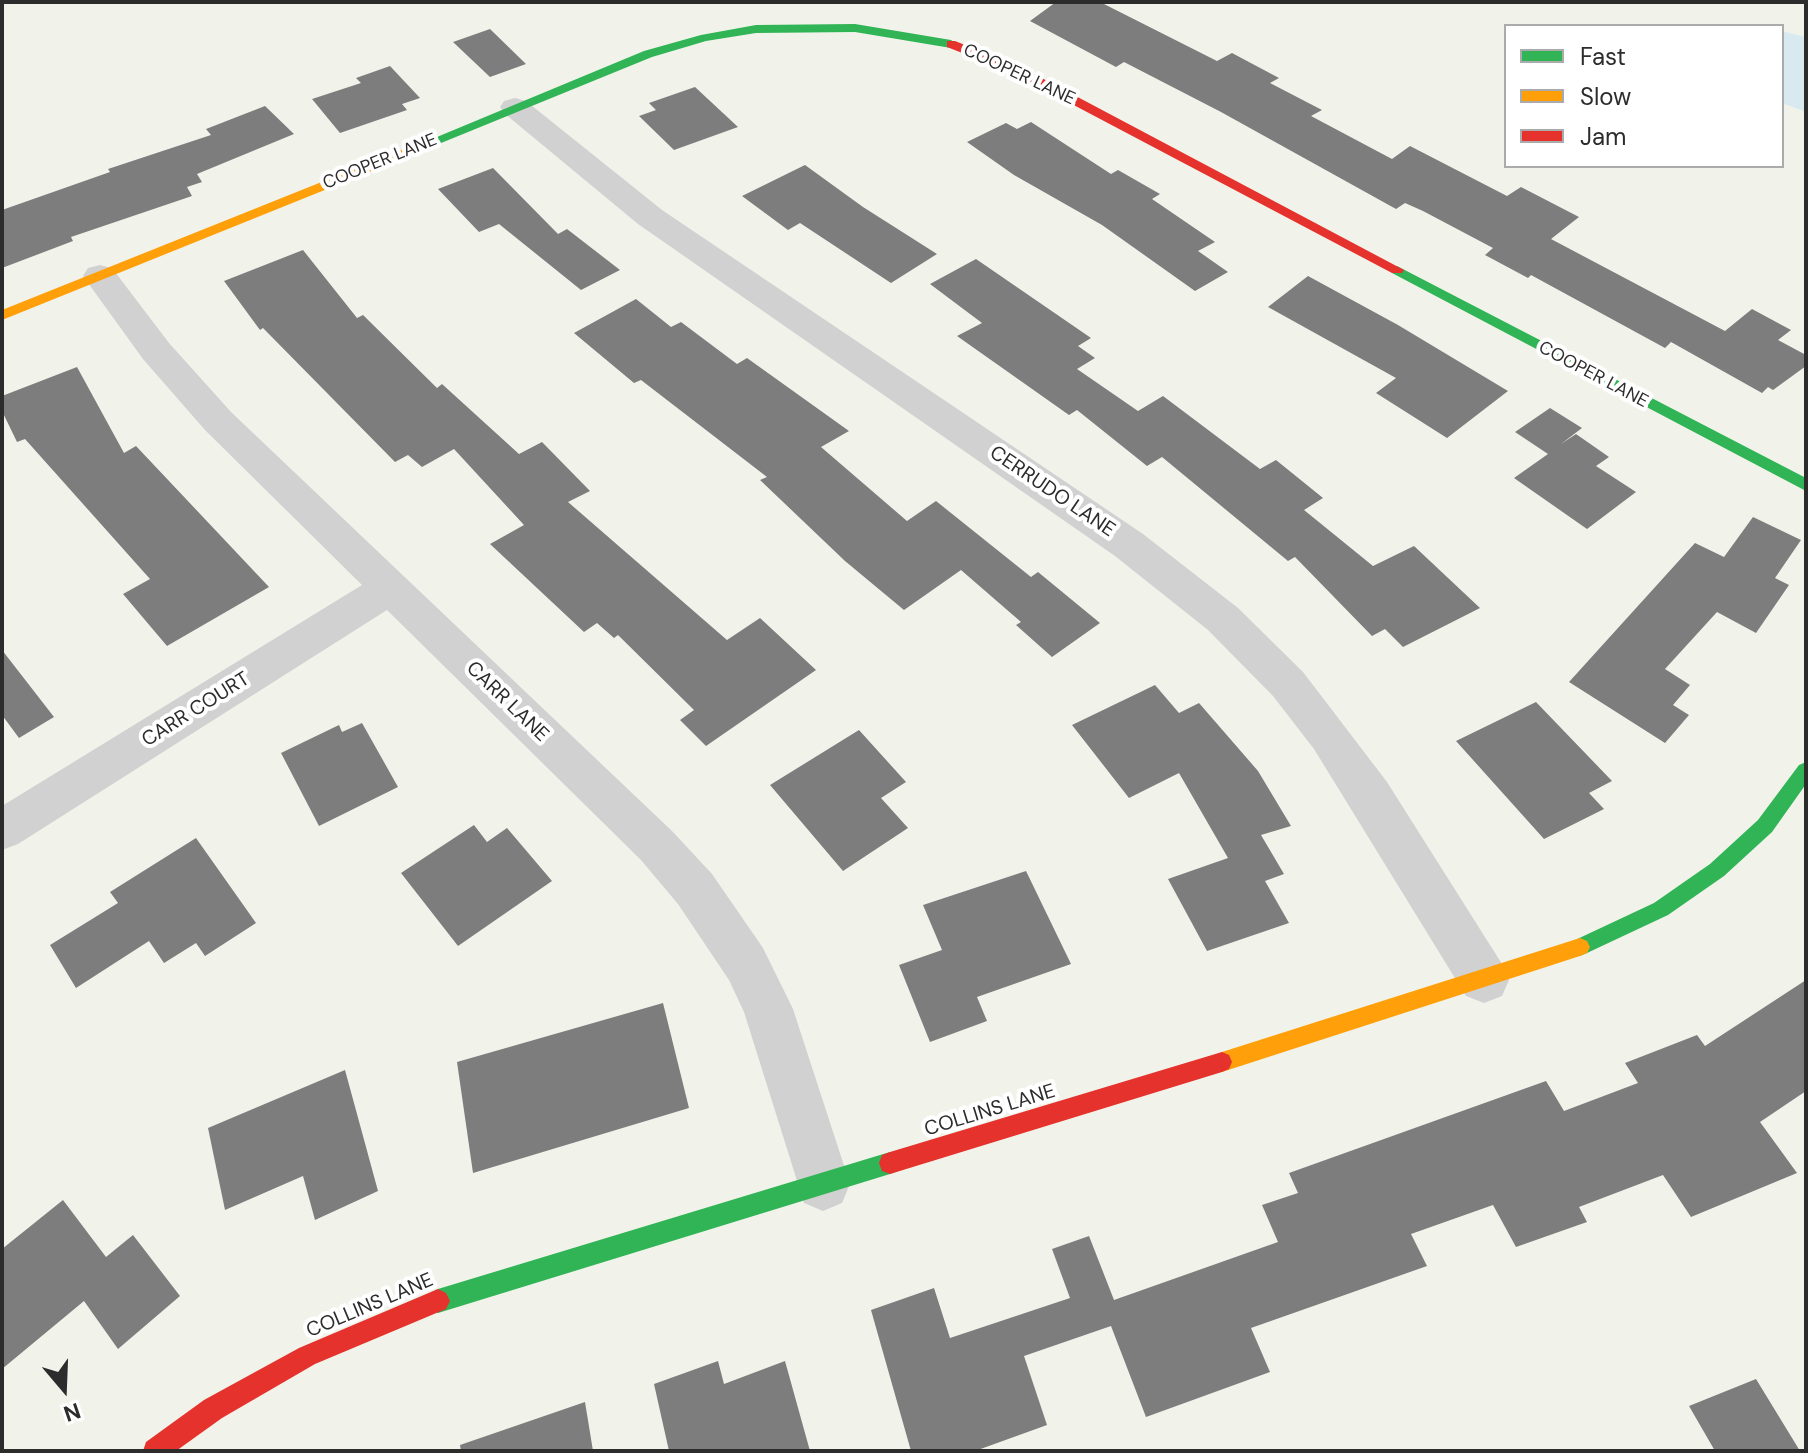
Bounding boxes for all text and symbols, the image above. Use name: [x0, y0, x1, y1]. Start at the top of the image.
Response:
legend: [1504, 24, 1784, 168]
street label: COOPER LANE: [960, 40, 1078, 110]
text: Fast: [1580, 41, 1626, 72]
text: Slow: [1580, 81, 1631, 112]
text: Jam: [1580, 121, 1626, 152]
street label: COOPER LANE: [320, 129, 440, 195]
street label: COOPER LANE: [1535, 337, 1651, 413]
street label: CERRUDO LANE: [985, 441, 1119, 543]
street label: CARR LANE: [461, 657, 553, 747]
street label: CARR COURT: [138, 667, 254, 753]
street label: COLLINS LANE: [922, 1080, 1058, 1142]
street label: COLLINS LANE: [303, 1269, 437, 1343]
north arrow: [24, 1349, 104, 1429]
text: N: [60, 1396, 84, 1428]

